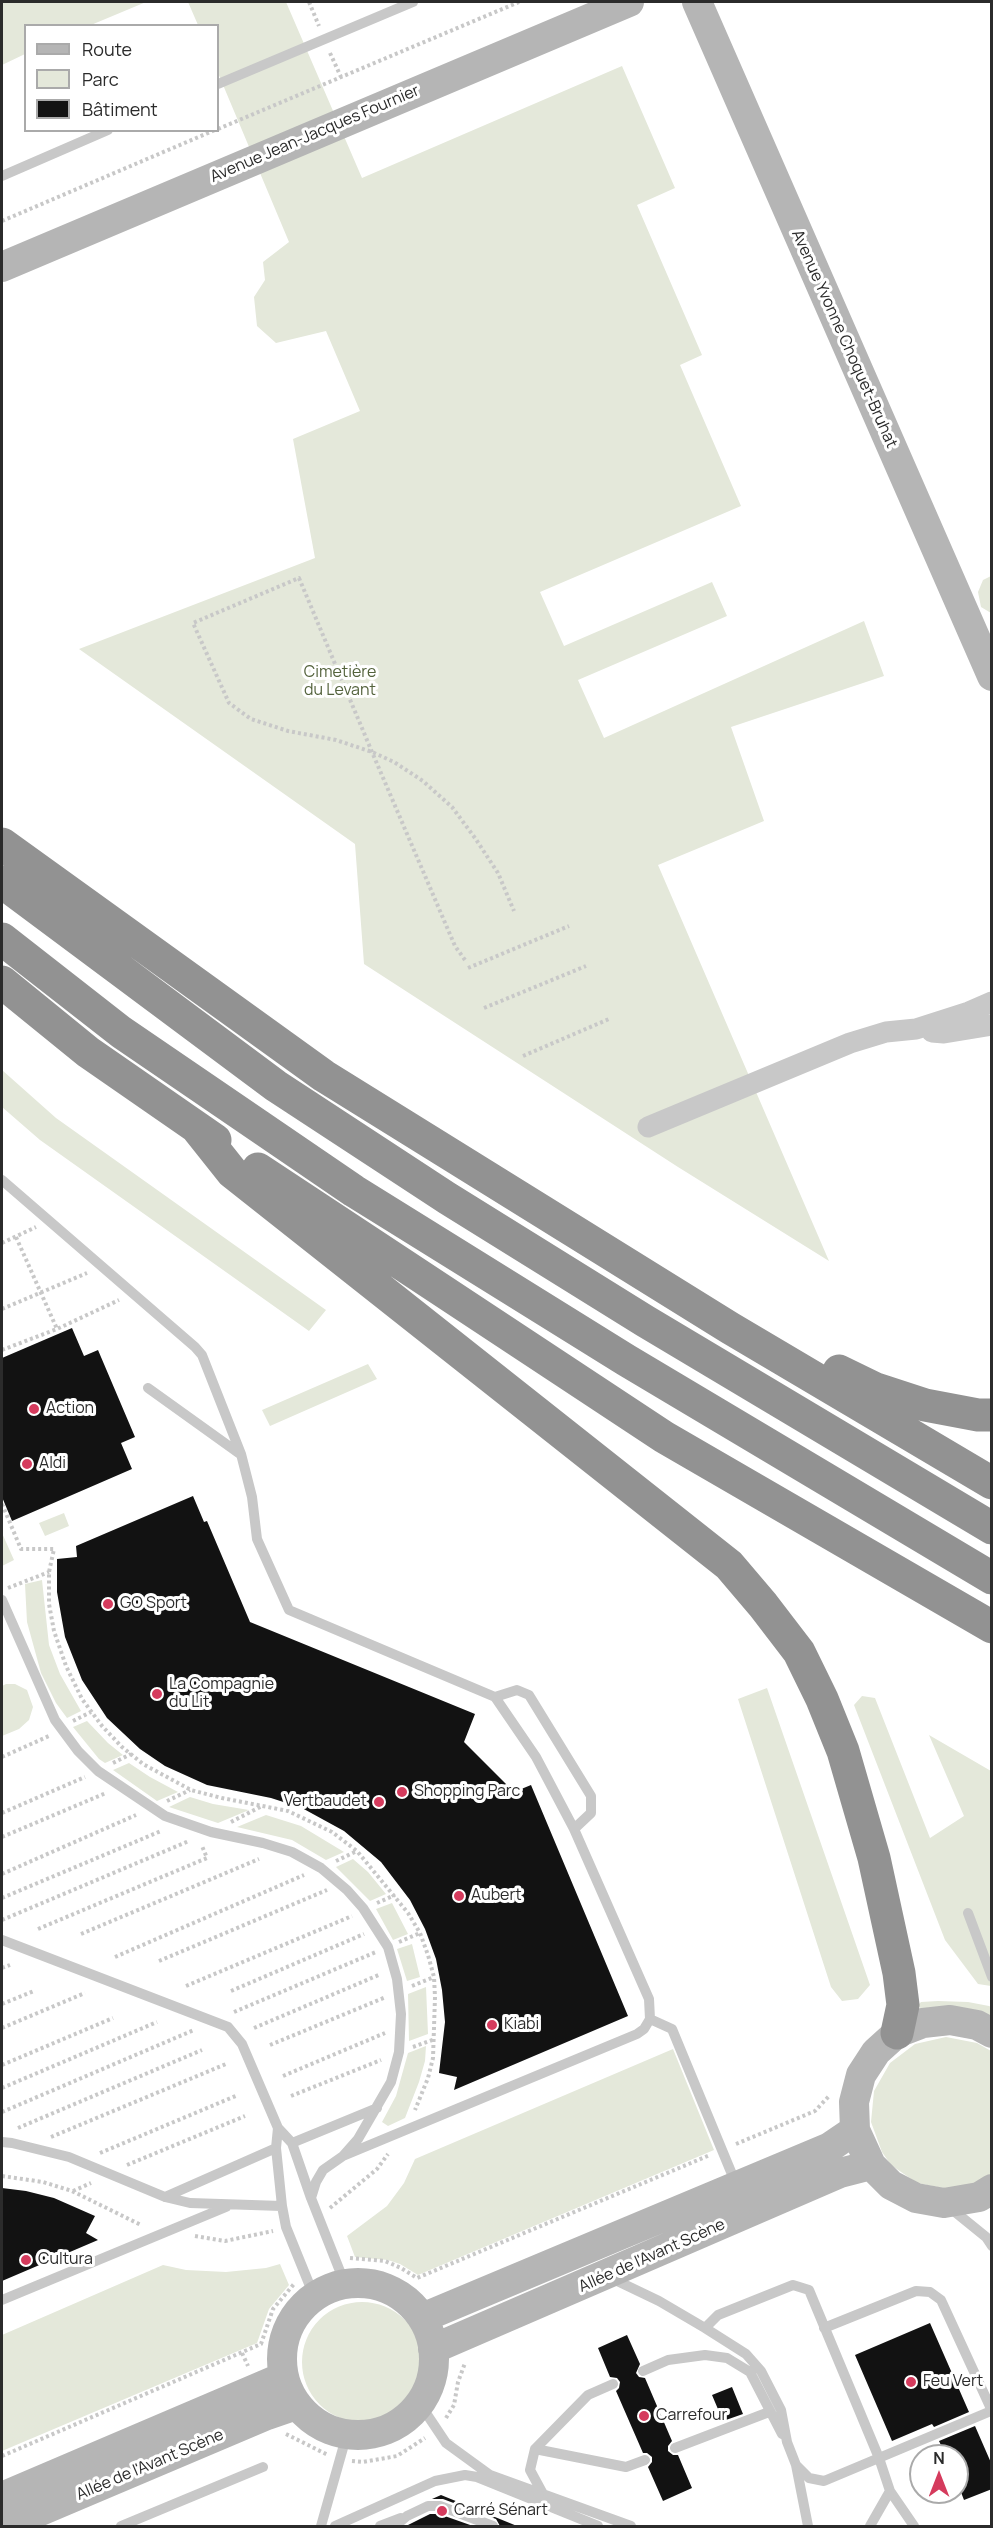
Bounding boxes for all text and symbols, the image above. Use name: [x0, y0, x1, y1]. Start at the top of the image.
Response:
legend: [24, 24, 219, 132]
text: Route: [82, 37, 132, 61]
text: Parc: [82, 67, 119, 91]
street label: Avenue Jean-Jacques Fournier: [208, 81, 422, 187]
text: Bâtiment: [82, 97, 158, 121]
street label: Avenue Yvonne Choquet-Bruhat: [787, 227, 901, 451]
park label: Cimetière du Levant: [304, 663, 376, 701]
place label: Action: [46, 1399, 94, 1419]
marker: Action: [27, 1402, 41, 1416]
place label: Aldi: [39, 1454, 66, 1474]
marker: Aldi: [20, 1457, 34, 1471]
place label: GO Sport: [120, 1594, 187, 1614]
marker: GO Sport: [101, 1597, 115, 1611]
place label: La Compagnie du Lit: [169, 1675, 274, 1713]
marker: La Compagnie du Lit: [150, 1687, 164, 1701]
place label: Shopping Parc: [414, 1782, 520, 1802]
marker: Shopping Parc: [395, 1785, 409, 1799]
place label: Vertbaudet: [284, 1792, 367, 1812]
marker: Vertbaudet: [372, 1795, 386, 1809]
place label: Aubert: [471, 1886, 522, 1906]
marker: Aubert: [452, 1889, 466, 1903]
place label: Kiabi: [504, 2015, 539, 2035]
marker: Kiabi: [485, 2018, 499, 2032]
street label: Allée de l'Avant Scène: [576, 2215, 728, 2297]
place label: Cultura: [38, 2250, 93, 2270]
marker: Cultura: [19, 2253, 33, 2267]
place label: Feu Vert: [923, 2372, 983, 2392]
marker: Feu Vert: [904, 2375, 918, 2389]
place label: Carrefour: [656, 2406, 727, 2426]
marker: Carrefour: [637, 2409, 651, 2423]
street label: Allée de l'Avant Scène: [73, 2425, 227, 2505]
north arrow: [909, 2444, 969, 2504]
text: N: [933, 2447, 945, 2469]
place label: Carré Sénart: [454, 2501, 548, 2521]
marker: Carré Sénart: [435, 2504, 449, 2518]

